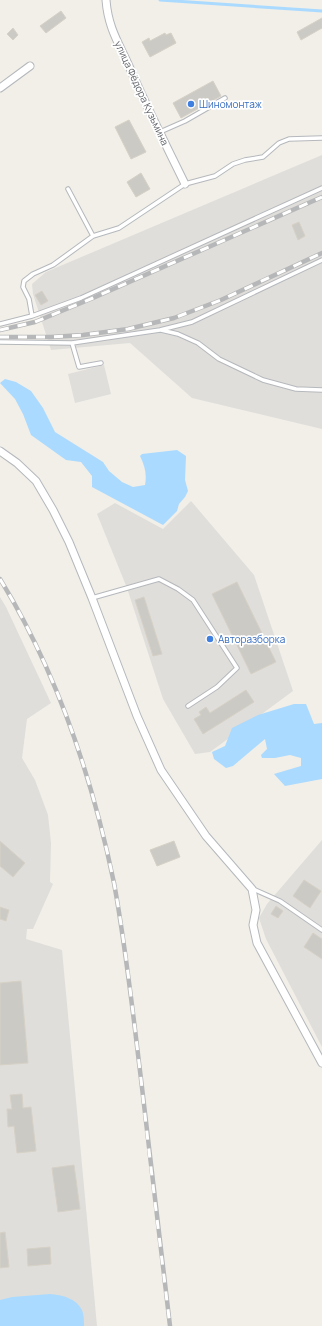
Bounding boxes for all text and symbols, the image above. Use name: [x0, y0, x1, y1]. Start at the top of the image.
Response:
street label: улица Фёдора Кузьмина: [112, 38, 172, 148]
place label: Шиномонтаж: [199, 97, 262, 111]
marker: Шиномонтаж: [186, 99, 196, 109]
place label: Авторазборка: [218, 632, 285, 646]
marker: Авторазборка: [205, 634, 215, 644]

